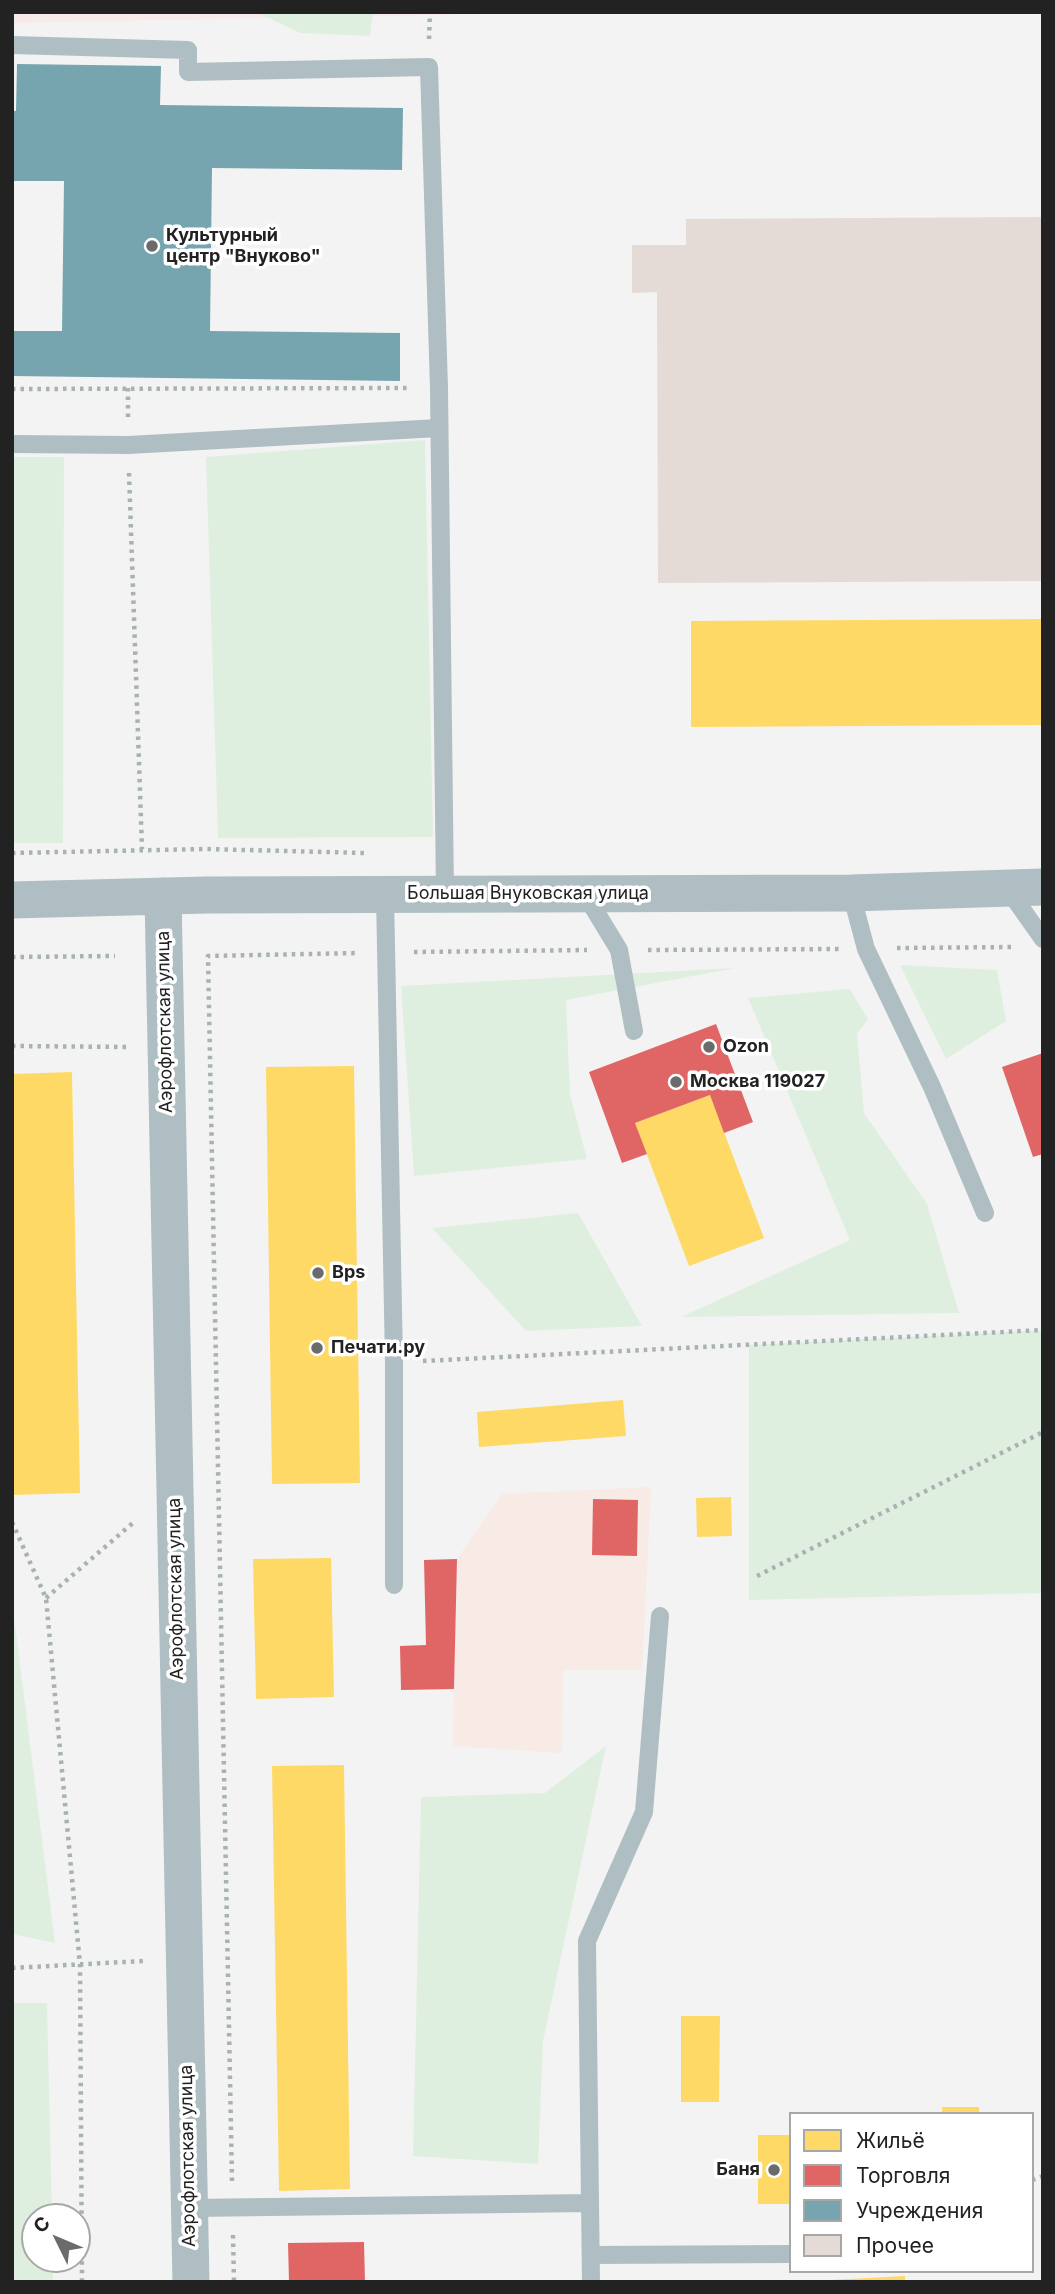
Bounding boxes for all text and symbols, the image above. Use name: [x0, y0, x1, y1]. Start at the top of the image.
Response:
place label: Культурный центр "Внуково": [166, 225, 321, 268]
marker: Культурный центр "Внуково": [144, 238, 160, 254]
street label: Большая Внуковская улица: [407, 883, 649, 905]
street label: Аэрофлотская улица: [153, 931, 177, 1113]
place label: Ozon: [723, 1036, 769, 1058]
marker: Ozon: [701, 1039, 717, 1055]
place label: Москва 119027: [690, 1071, 825, 1093]
marker: Москва 119027: [668, 1074, 684, 1090]
place label: Bps: [332, 1262, 365, 1284]
marker: Bps: [310, 1265, 326, 1281]
place label: Печати.ру: [331, 1337, 425, 1359]
marker: Печати.ру: [309, 1340, 325, 1356]
street label: Аэрофлотская улица: [164, 1498, 188, 1680]
street label: Аэрофлотская улица: [176, 2065, 200, 2247]
legend: [789, 2112, 1034, 2273]
text: Жильё: [856, 2128, 925, 2153]
place label: Баня: [716, 2159, 760, 2181]
marker: Баня: [766, 2162, 782, 2178]
text: Торговля: [856, 2163, 950, 2188]
text: Учреждения: [856, 2198, 983, 2223]
north arrow: [21, 2203, 91, 2273]
text: С: [29, 2212, 55, 2238]
text: Прочее: [856, 2233, 934, 2258]

